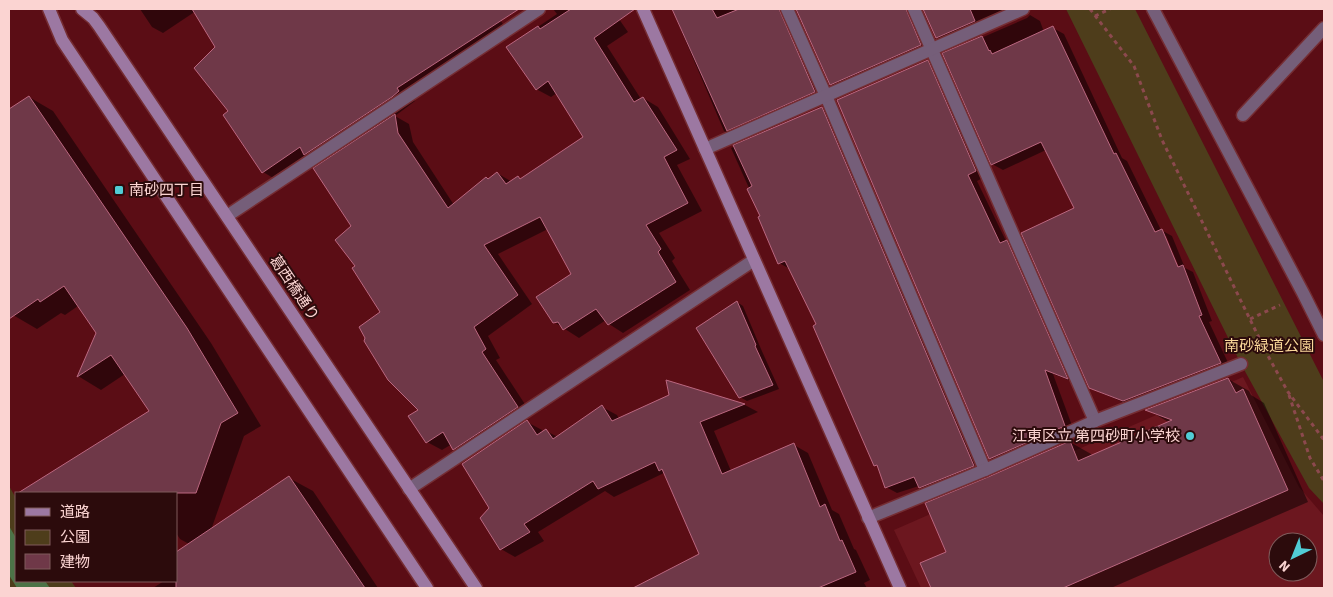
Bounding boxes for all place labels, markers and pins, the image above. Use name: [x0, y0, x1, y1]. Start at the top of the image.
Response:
place label: 南砂四丁目: [129, 180, 204, 201]
marker: 南砂四丁目: [113, 184, 125, 196]
place label: 江東区立 第四砂町小学校: [1012, 426, 1180, 447]
marker: 江東区立 第四砂町小学校: [1184, 430, 1196, 442]

